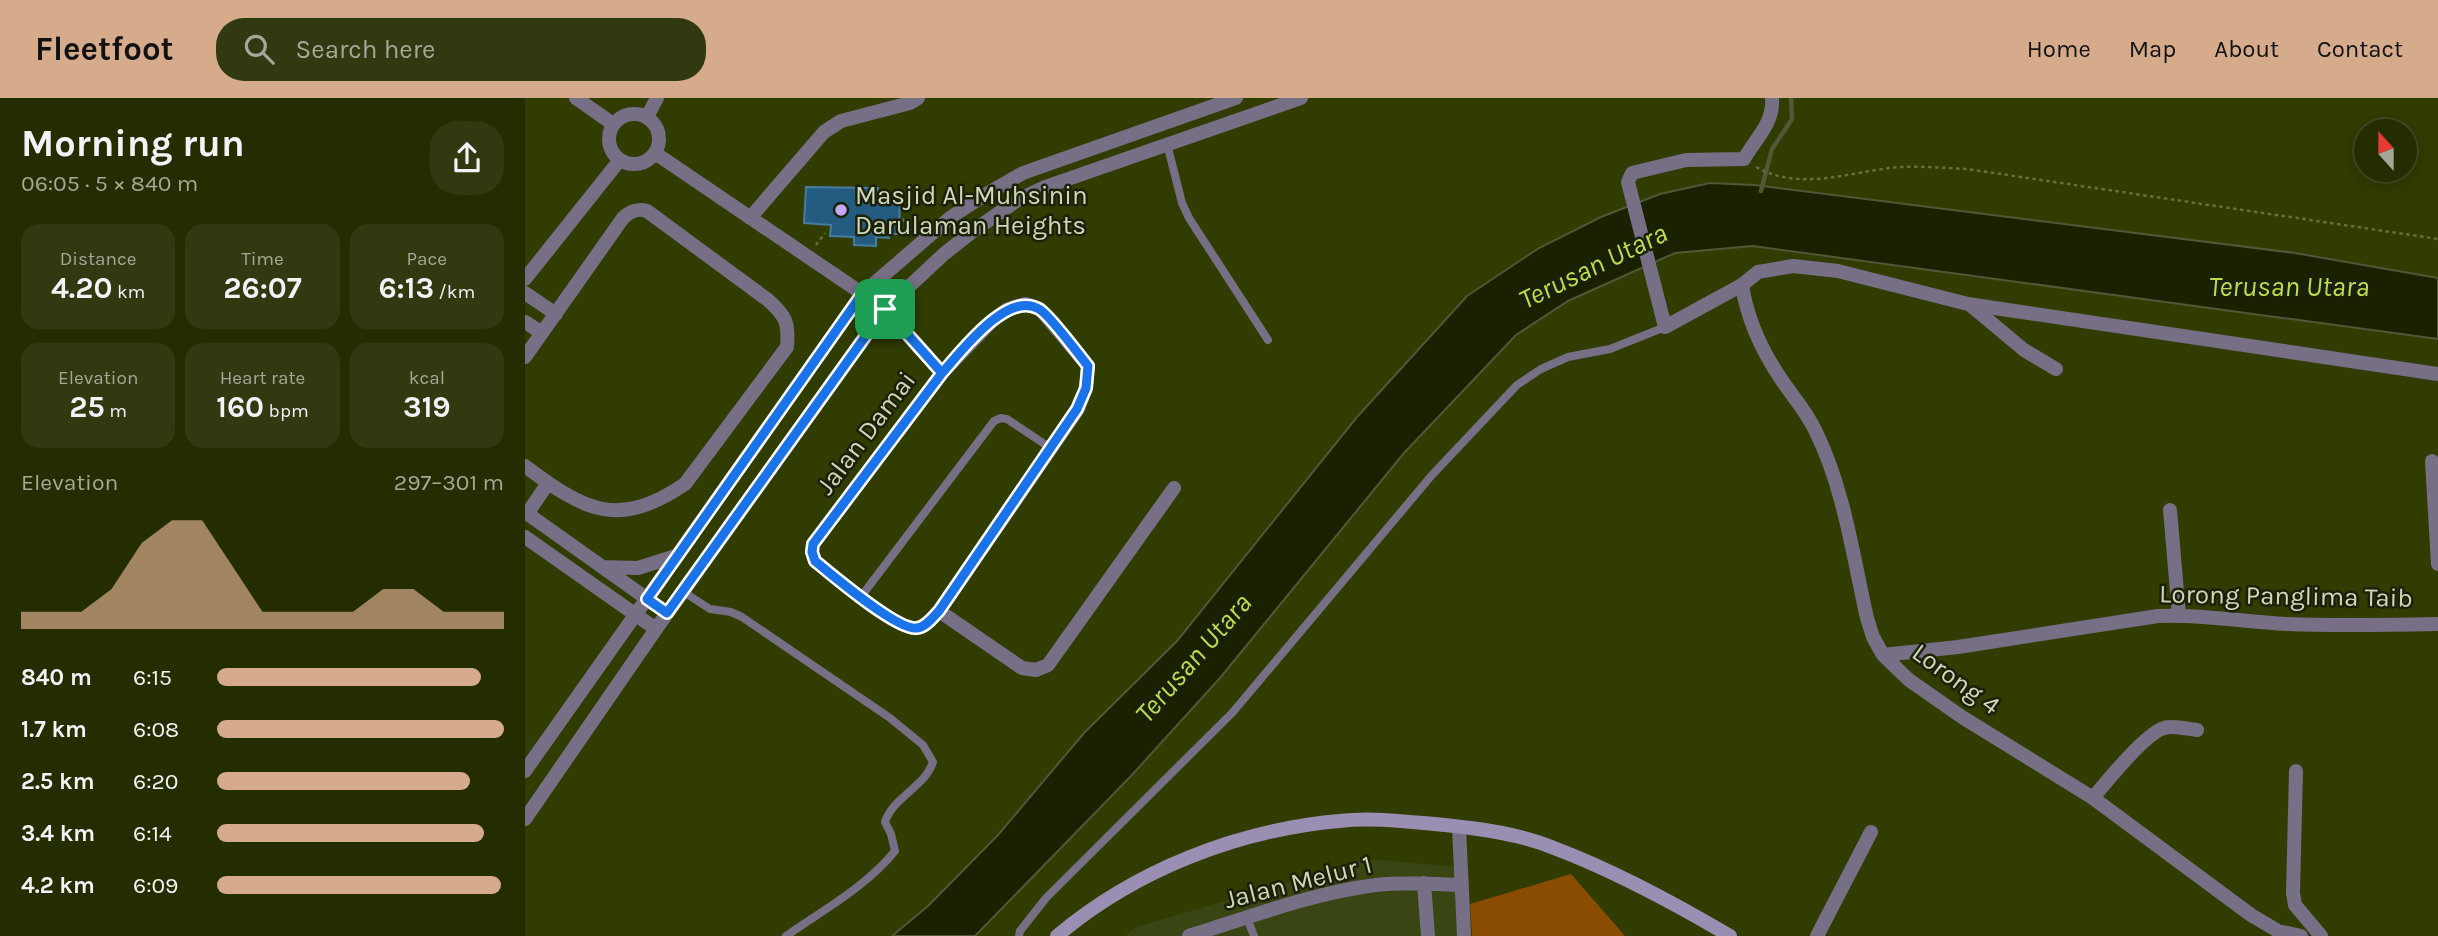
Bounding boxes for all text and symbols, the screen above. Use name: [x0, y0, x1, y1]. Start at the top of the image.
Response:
search box: [216, 18, 706, 81]
text: Fleetfoot: [35, 30, 174, 68]
icon: search: [240, 30, 278, 68]
text: Search here: [296, 34, 435, 65]
text: Home: [2027, 35, 2091, 63]
text: Map: [2129, 35, 2176, 63]
text: About: [2214, 35, 2279, 63]
text: Contact: [2317, 35, 2403, 63]
north arrow: [2354, 119, 2417, 182]
map controls: [2354, 119, 2417, 182]
text: Morning run: [21, 121, 245, 166]
button: share: [430, 121, 504, 195]
text: 06:05 · 5 × 840 m: [21, 170, 198, 197]
place label: Masjid Al-Muhsinin Darulaman Heights: [855, 180, 1088, 241]
marker: Masjid Al-Muhsinin Darulaman Heights: [833, 202, 849, 218]
water label: Terusan Utara: [1513, 216, 1673, 316]
text: Distance: [60, 248, 137, 270]
text: Time: [241, 248, 284, 270]
text: Pace: [407, 248, 447, 270]
text: 4.20: [51, 270, 112, 306]
text: 26:07: [223, 270, 302, 306]
text: 6:13: [378, 270, 434, 306]
water label: Terusan Utara: [2209, 270, 2369, 303]
pin: [855, 279, 915, 339]
text: km: [112, 281, 145, 303]
text: /km: [434, 281, 475, 303]
icon: arrive: [866, 290, 904, 328]
street label: Jalan Damai: [810, 365, 922, 501]
text: Elevation: [58, 367, 138, 389]
text: Heart rate: [220, 367, 305, 389]
text: kcal: [409, 367, 445, 389]
text: 25: [69, 389, 105, 425]
text: 160: [216, 389, 264, 425]
text: 319: [403, 389, 451, 425]
text: m: [105, 400, 127, 422]
text: bpm: [264, 400, 309, 422]
text: Elevation: [21, 469, 118, 496]
text: 297–301 m: [394, 469, 504, 496]
street label: Lorong Panglima Taib: [2159, 578, 2413, 614]
water label: Terusan Utara: [1128, 586, 1258, 730]
street label: Lorong 4: [1906, 637, 2006, 721]
text: 840 m: [21, 664, 92, 691]
text: 6:15: [133, 664, 172, 691]
text: 1.7 km: [21, 716, 87, 743]
text: 6:08: [133, 716, 179, 743]
text: 2.5 km: [21, 768, 95, 795]
text: 6:20: [133, 768, 178, 795]
text: 3.4 km: [21, 820, 95, 847]
text: 6:14: [133, 820, 172, 847]
street label: Jalan Melur 1: [1221, 849, 1375, 915]
text: 4.2 km: [21, 872, 95, 899]
text: 6:09: [133, 872, 178, 899]

